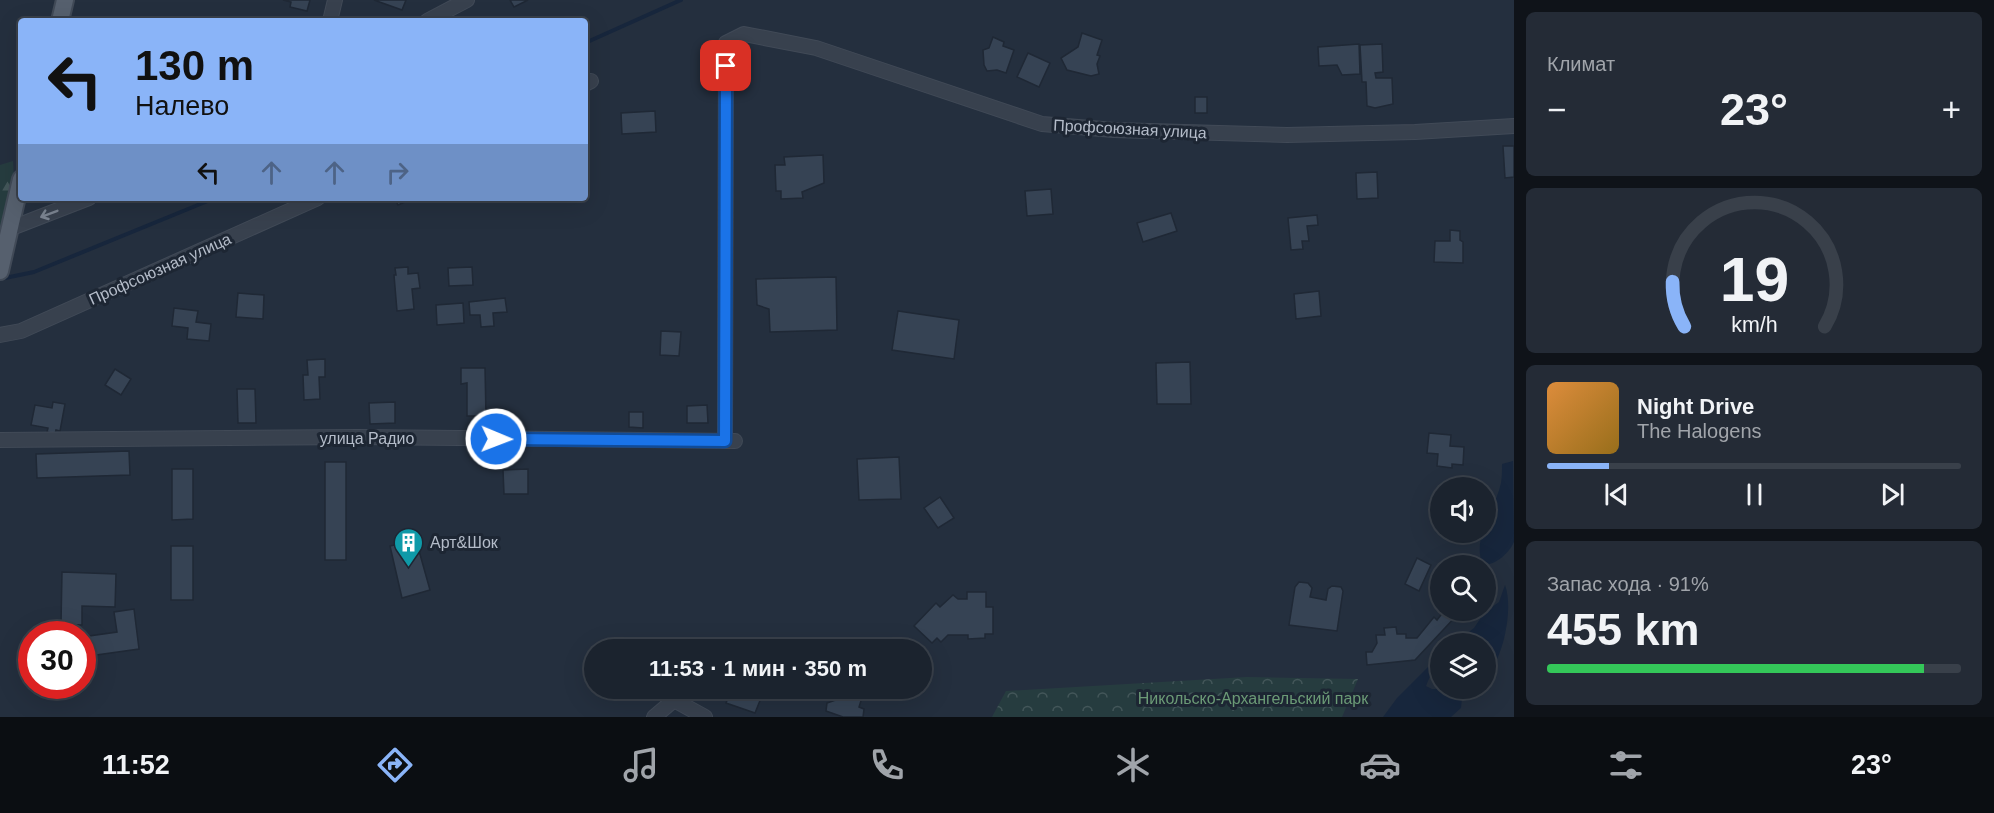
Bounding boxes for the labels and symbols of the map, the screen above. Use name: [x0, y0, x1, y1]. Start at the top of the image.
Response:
pin: [700, 40, 751, 91]
street label: Профсоюзная улица: [1053, 116, 1207, 142]
one-way arrow: [40, 209, 59, 220]
street label: Профсоюзная улица: [86, 230, 234, 308]
position arrow: [464, 407, 528, 471]
street label: улица Радио: [320, 430, 414, 447]
building icon: Арт&Шок: [393, 526, 425, 568]
place label: Арт&Шок: [430, 534, 499, 551]
speed limit sign: 30: [18, 621, 96, 699]
park label: Никольско-Архангельский парк: [1138, 690, 1369, 707]

